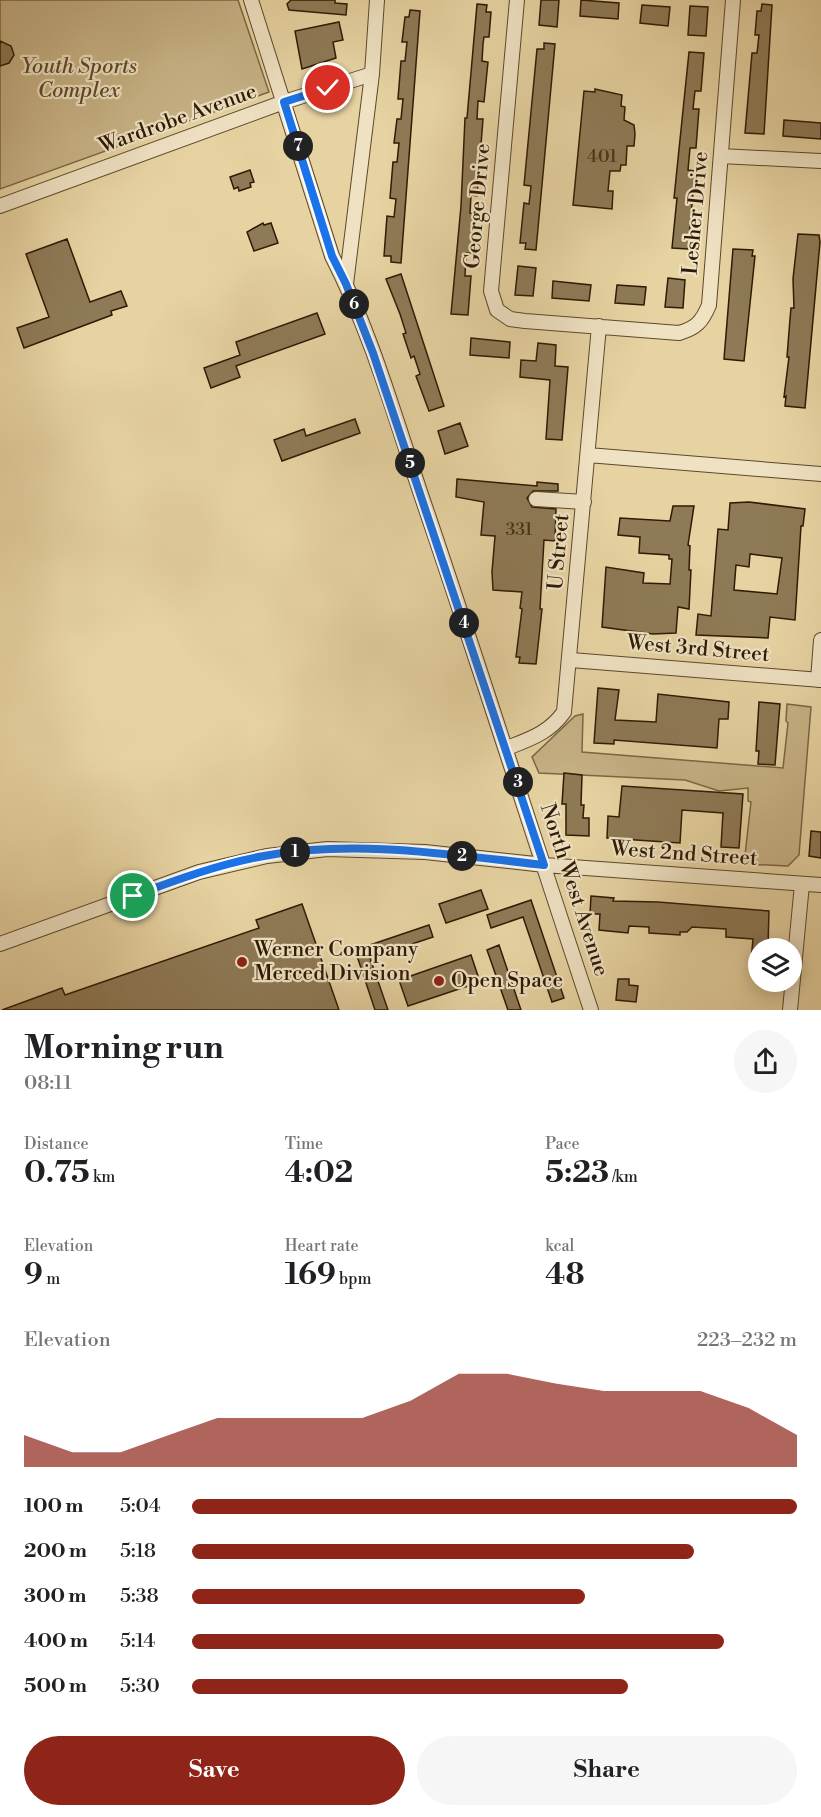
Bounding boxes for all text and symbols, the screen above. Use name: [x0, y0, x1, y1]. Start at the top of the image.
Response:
park label: Youth Sports Complex: [21, 54, 137, 104]
pin: [302, 62, 353, 113]
icon: check: [311, 71, 344, 104]
street label: Wardrobe Avenue: [95, 78, 260, 160]
pin: 7: [283, 131, 313, 161]
text: 7: [293, 136, 303, 156]
street label: George Drive: [460, 142, 496, 270]
house number: 401: [587, 145, 617, 168]
street label: Lesher Drive: [678, 150, 714, 276]
pin: 6: [339, 289, 369, 319]
text: 6: [349, 294, 359, 314]
pin: 5: [395, 448, 425, 478]
text: 5: [405, 453, 415, 473]
street label: U Street: [543, 512, 575, 591]
house number: 331: [505, 518, 533, 541]
pin: 4: [449, 608, 479, 638]
text: 4: [459, 613, 469, 633]
street label: West 3rd Street: [625, 630, 771, 668]
pin: 3: [503, 767, 533, 797]
text: 3: [513, 772, 523, 792]
street label: North West Avenue: [534, 800, 614, 980]
street label: West 2nd Street: [609, 836, 759, 872]
pin: 1: [280, 837, 310, 867]
pin: 2: [447, 841, 477, 871]
text: 1: [291, 842, 299, 862]
text: 2: [457, 846, 467, 866]
pin: [107, 870, 158, 921]
icon: arrive: [116, 879, 149, 912]
place label: Werner Company Merced Division: [253, 937, 419, 987]
map controls: [748, 938, 802, 992]
button: layers: [748, 938, 802, 992]
marker: Werner Company Merced Division: [235, 955, 249, 969]
place label: Open Space: [451, 968, 563, 994]
marker: Open Space: [432, 974, 446, 988]
text: Morning run: [24, 1028, 224, 1069]
button: share: [734, 1030, 797, 1093]
text: 08:11: [24, 1071, 72, 1096]
text: Distance: [24, 1134, 89, 1154]
text: Time: [285, 1134, 323, 1154]
text: Pace: [545, 1134, 580, 1154]
text: 0.75: [24, 1154, 90, 1192]
text: 4:02: [285, 1154, 353, 1192]
text: 5:23: [545, 1154, 609, 1192]
text: km: [90, 1167, 115, 1187]
text: /km: [609, 1167, 638, 1187]
text: Elevation: [24, 1236, 93, 1256]
text: Heart rate: [285, 1236, 359, 1256]
text: kcal: [545, 1236, 574, 1256]
text: 9: [24, 1256, 43, 1294]
text: 169: [285, 1256, 336, 1294]
text: 48: [545, 1256, 585, 1294]
text: m: [43, 1269, 60, 1289]
text: bpm: [336, 1269, 371, 1289]
text: Elevation: [24, 1328, 111, 1353]
text: 223–232 m: [697, 1328, 797, 1353]
text: 100 m: [24, 1494, 83, 1519]
text: 5:04: [120, 1494, 161, 1519]
text: 200 m: [24, 1539, 87, 1564]
text: 5:18: [120, 1539, 156, 1564]
text: 300 m: [24, 1584, 87, 1609]
text: 5:38: [120, 1584, 159, 1609]
text: 400 m: [24, 1629, 88, 1654]
text: 5:14: [120, 1629, 155, 1654]
text: 500 m: [24, 1674, 87, 1699]
text: 5:30: [120, 1674, 160, 1699]
button: Save: [24, 1736, 405, 1805]
button: Share: [417, 1736, 797, 1805]

